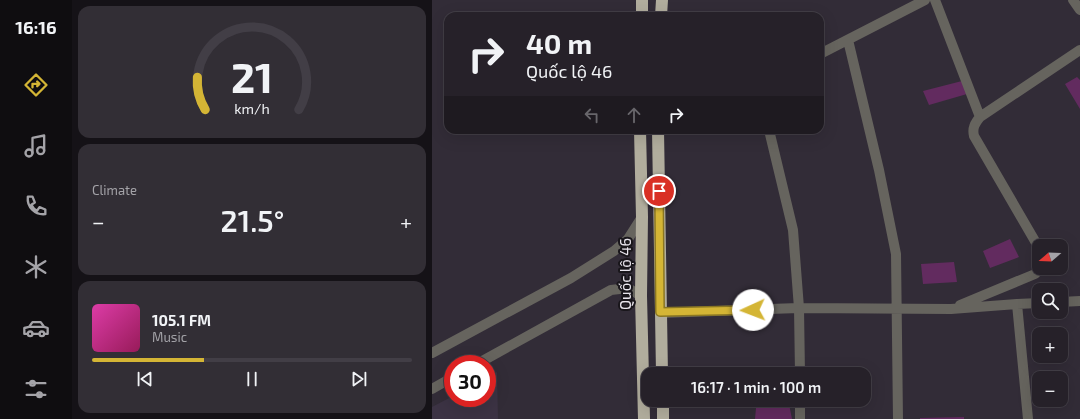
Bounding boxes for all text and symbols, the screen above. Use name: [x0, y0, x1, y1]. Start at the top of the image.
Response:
text: 16:16: [15, 16, 57, 38]
text: 40 m: [526, 26, 592, 60]
icon: right: [460, 28, 512, 80]
text: 21: [231, 51, 273, 101]
text: Quốc lộ 46: [526, 60, 612, 82]
icon: directions: [22, 71, 50, 99]
text: km/h: [234, 99, 270, 116]
icon: left: [581, 104, 603, 126]
icon: ahead: [623, 104, 645, 126]
icon: right: [665, 104, 687, 126]
icon: music: [22, 132, 50, 160]
pin: [642, 174, 676, 208]
icon: arrive: [648, 180, 670, 202]
text: Climate: [92, 182, 137, 198]
icon: phone: [22, 192, 50, 220]
text: 21.5°: [220, 202, 284, 238]
text: −: [92, 208, 105, 234]
text: +: [400, 208, 412, 234]
street label: Quốc lộ 46: [616, 238, 635, 310]
north arrow: [1032, 239, 1068, 275]
map controls: [1032, 239, 1068, 407]
icon: climate: [22, 253, 50, 281]
button: search: [1032, 283, 1068, 319]
position arrow: [732, 289, 774, 331]
text: 105.1 FM: [152, 311, 211, 329]
icon: car: [22, 314, 50, 342]
button: +: [1032, 327, 1068, 363]
text: Music: [152, 329, 187, 345]
speed limit sign: 30: [444, 355, 496, 407]
icon: previous: [134, 368, 156, 390]
icon: pause: [241, 368, 263, 390]
icon: next: [348, 368, 370, 390]
button: −: [1032, 371, 1068, 407]
icon: filters: [22, 375, 50, 403]
text: 16:17 · 1 min · 100 m: [691, 378, 821, 396]

